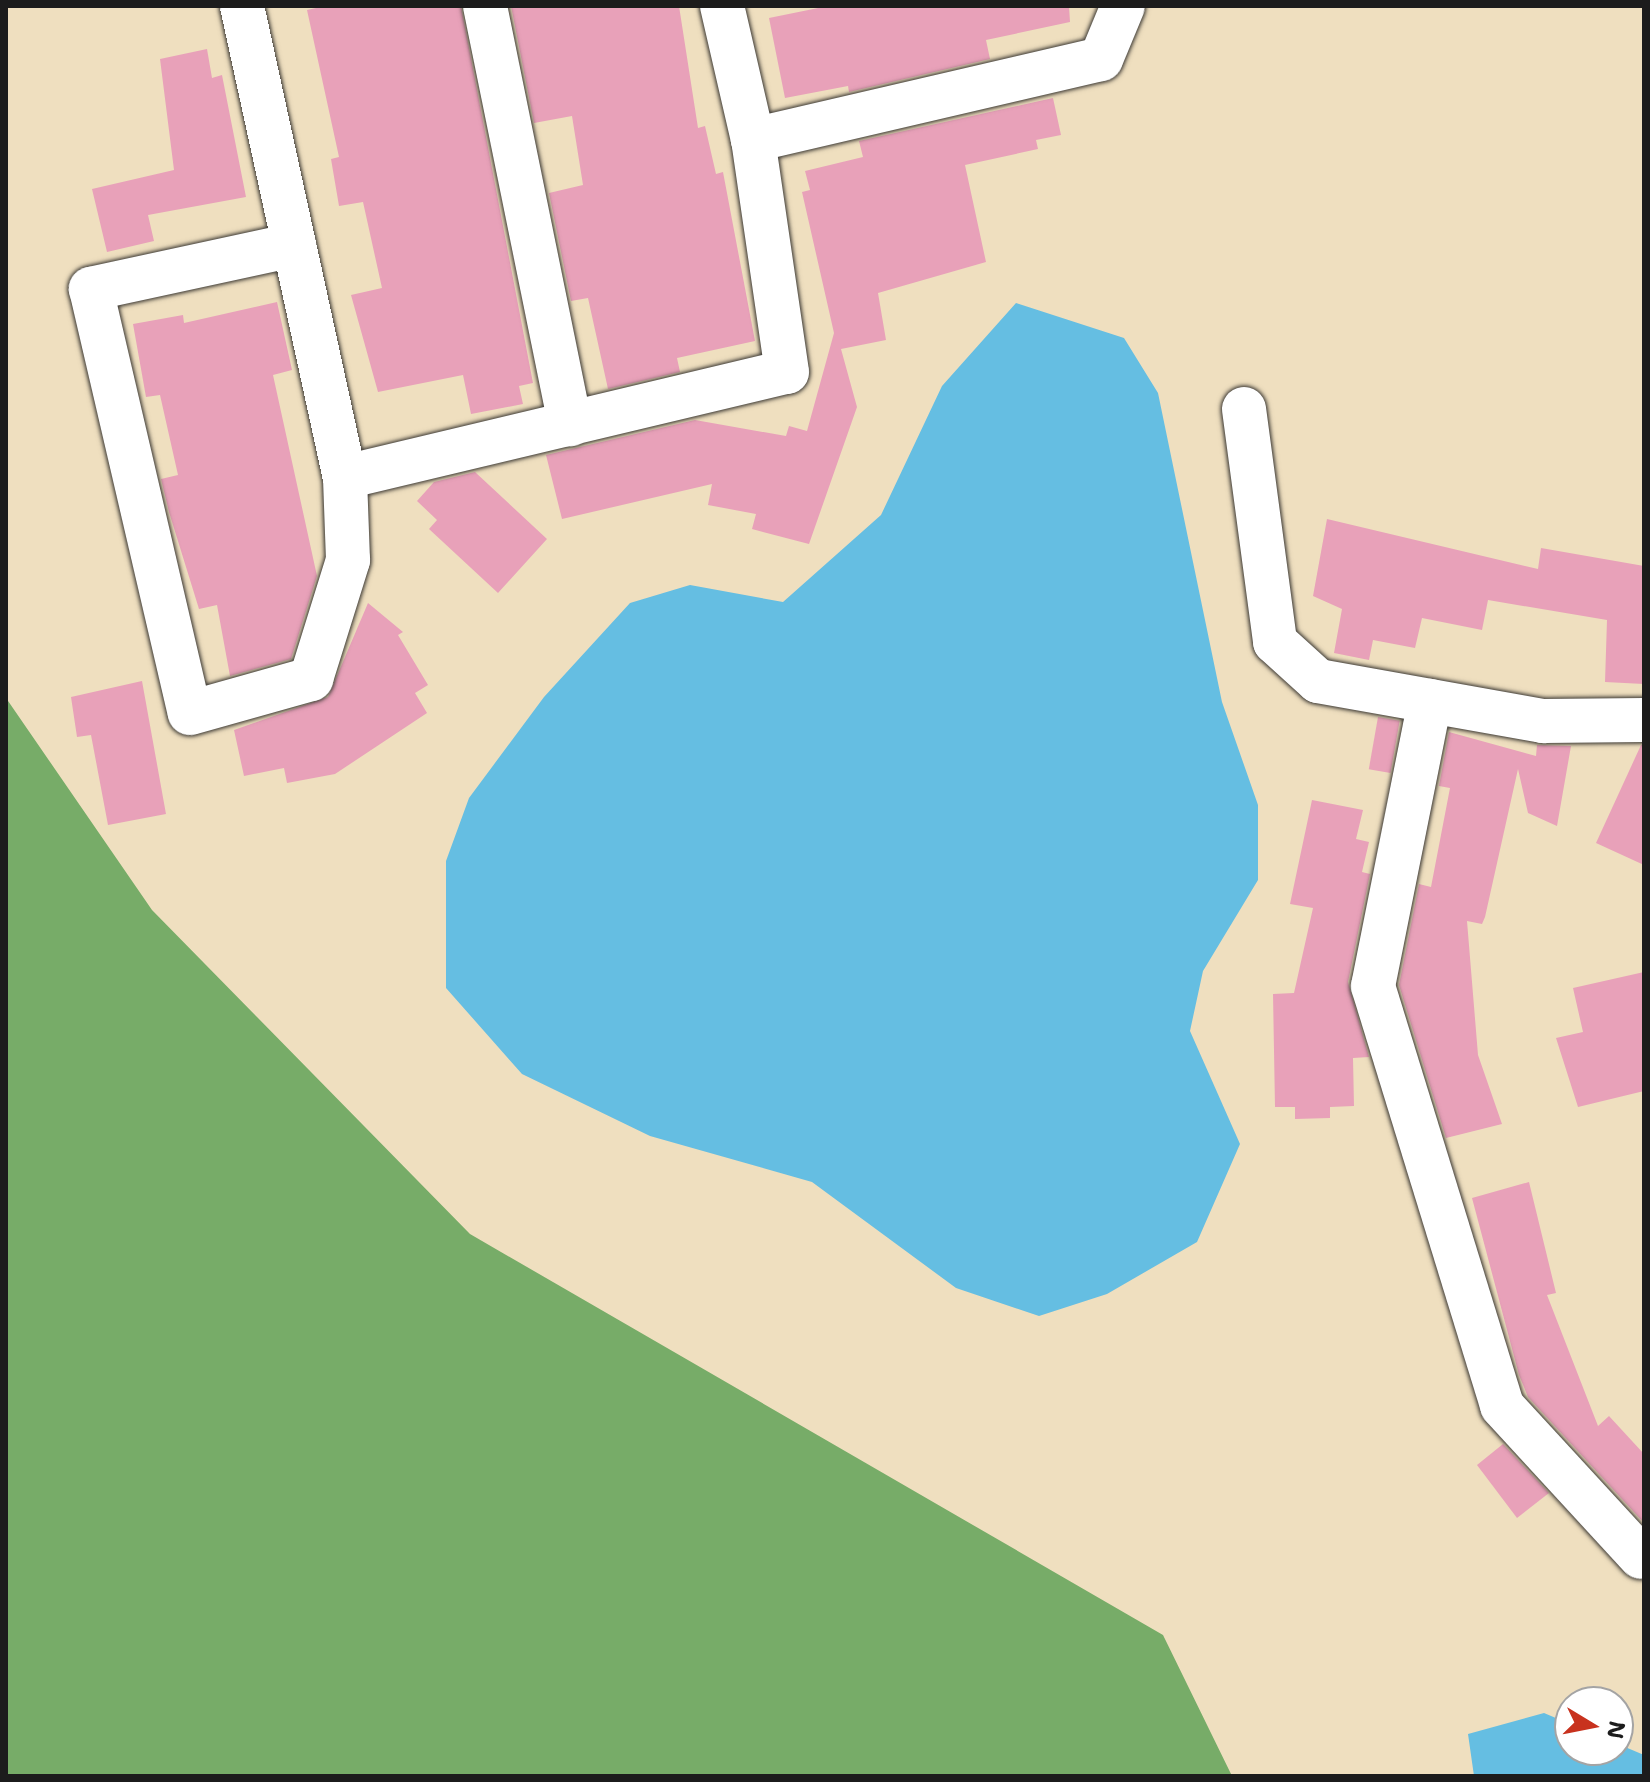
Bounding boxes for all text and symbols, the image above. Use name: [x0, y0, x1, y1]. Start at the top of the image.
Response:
north arrow: [1554, 1686, 1634, 1766]
text: N: [1600, 1719, 1632, 1741]

